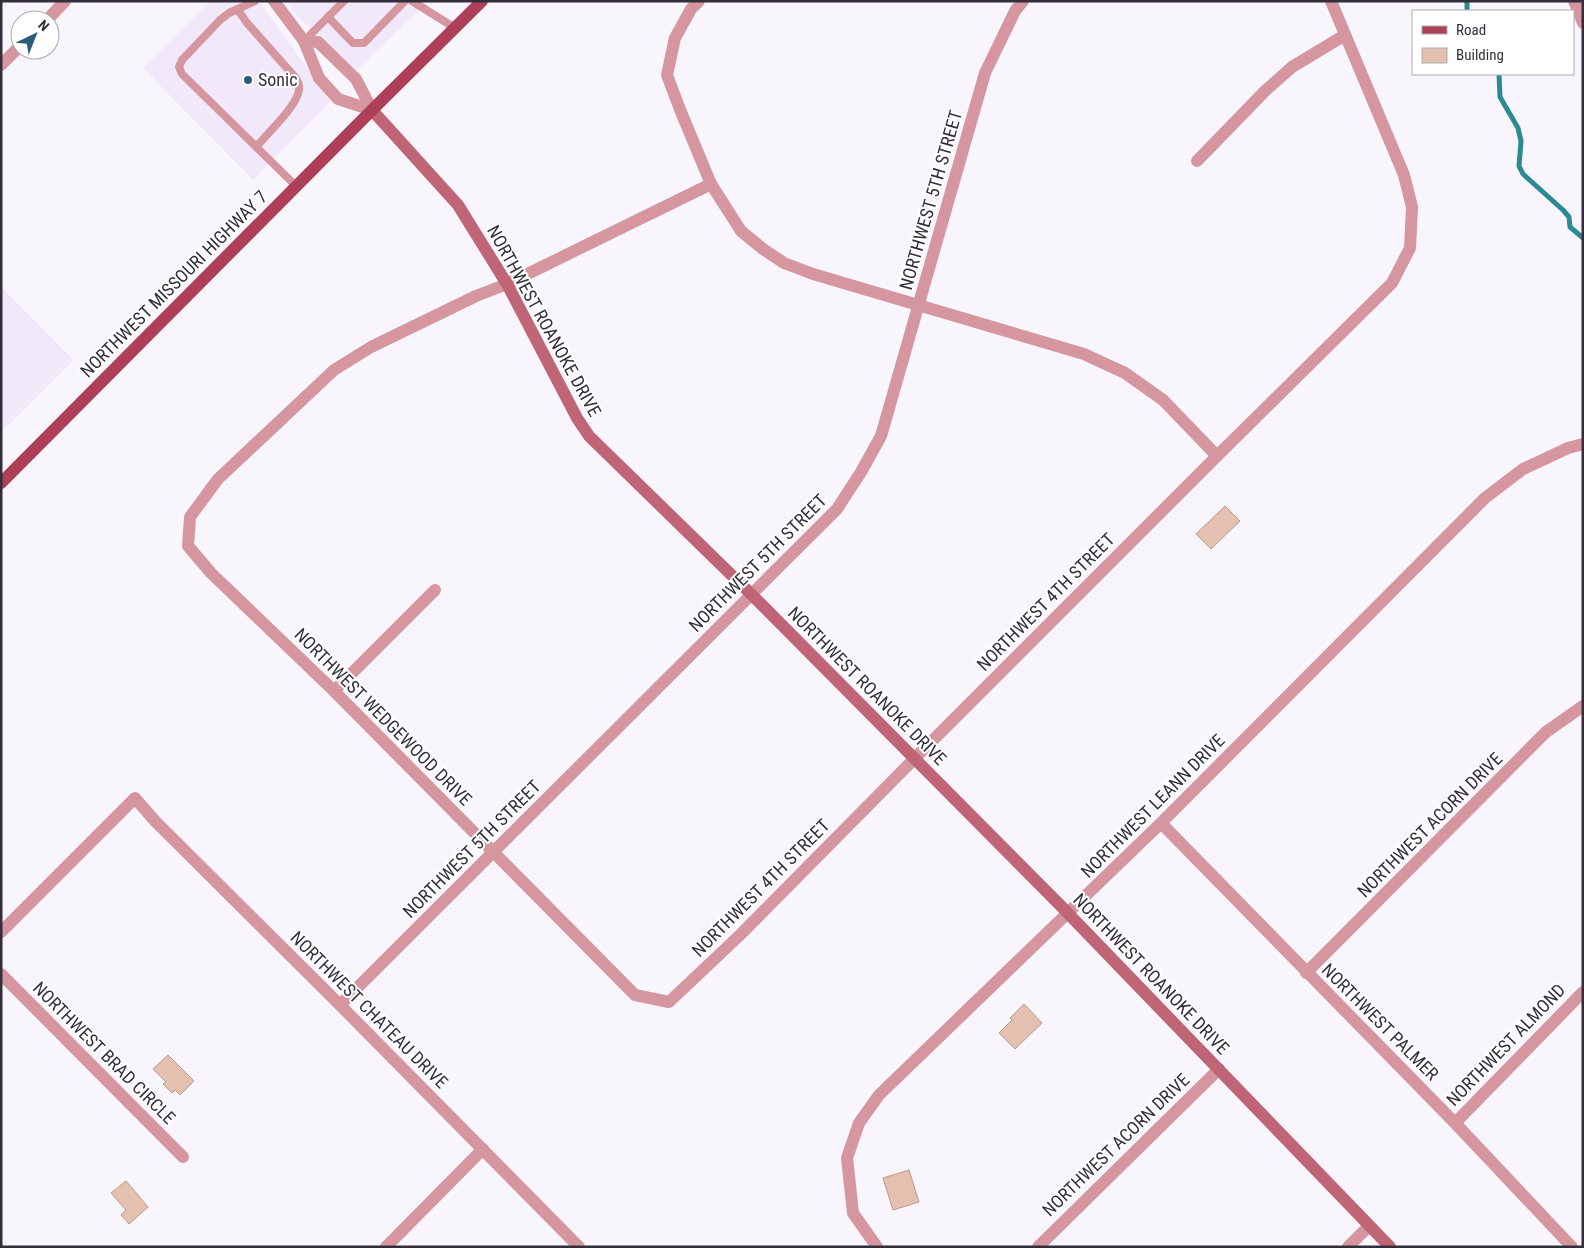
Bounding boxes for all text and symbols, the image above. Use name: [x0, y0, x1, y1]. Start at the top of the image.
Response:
north arrow: [10, 10, 60, 60]
legend: [1412, 10, 1574, 75]
text: N: [35, 17, 52, 34]
text: Road: [1456, 21, 1486, 39]
text: Building: [1456, 46, 1504, 64]
place label: Sonic: [258, 69, 298, 90]
marker: Sonic: [242, 74, 254, 86]
street label: NORTHWEST 5TH STREET: [895, 108, 966, 292]
street label: NORTHWEST MISSOURI HIGHWAY 7: [76, 186, 271, 381]
street label: NORTHWEST ROANOKE DRIVE: [483, 222, 606, 420]
street label: NORTHWEST 5TH STREET: [685, 490, 831, 636]
street label: NORTHWEST 4TH STREET: [973, 529, 1119, 675]
street label: NORTHWEST ROANOKE DRIVE: [784, 602, 951, 769]
street label: NORTHWEST WEDGEWOOD DRIVE: [290, 624, 476, 810]
street label: NORTHWEST LEANN DRIVE: [1077, 730, 1229, 882]
street label: NORTHWEST ACORN DRIVE: [1353, 748, 1506, 901]
street label: NORTHWEST 5TH STREET: [399, 776, 545, 922]
street label: NORTHWEST 4TH STREET: [688, 815, 834, 961]
street label: NORTHWEST ROANOKE DRIVE: [1069, 889, 1234, 1058]
street label: NORTHWEST CHATEAU DRIVE: [286, 927, 452, 1093]
street label: NORTHWEST PALMER: [1318, 959, 1443, 1085]
street label: NORTHWEST BRAD CIRCLE: [29, 977, 180, 1128]
street label: NORTHWEST ALMOND: [1442, 979, 1569, 1110]
street label: NORTHWEST ACORN DRIVE: [1038, 1069, 1193, 1220]

